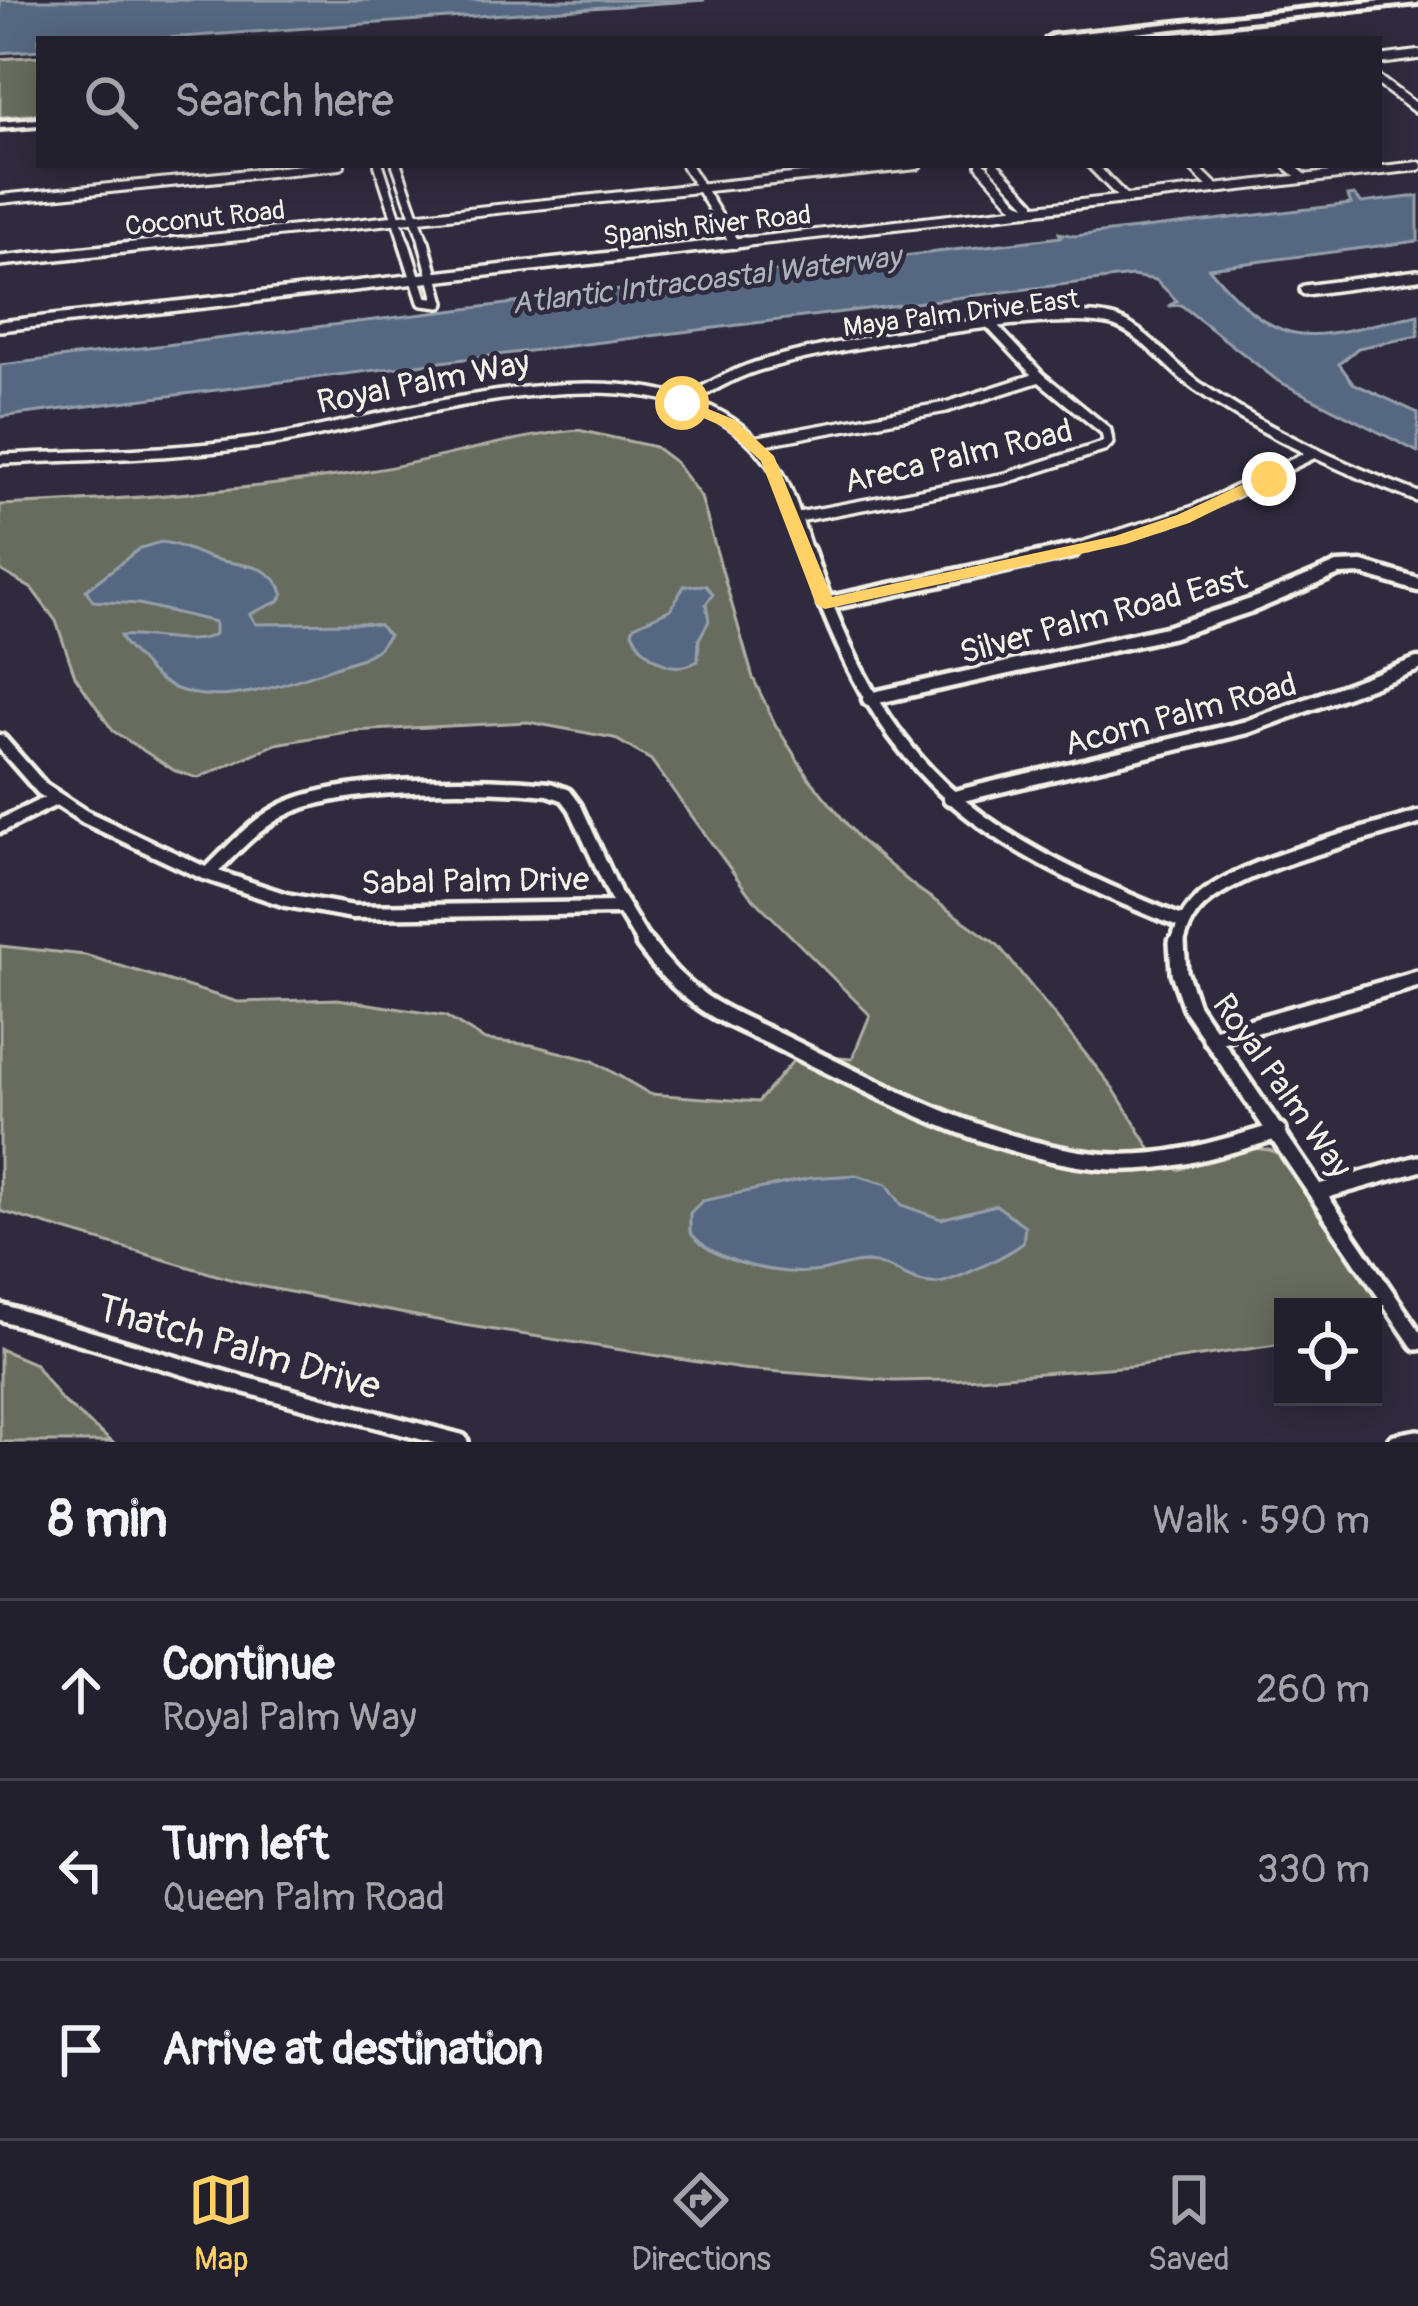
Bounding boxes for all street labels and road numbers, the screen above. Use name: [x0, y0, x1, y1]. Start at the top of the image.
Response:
street label: Coconut Road: [123, 194, 287, 243]
street label: Spanish River Road: [601, 198, 813, 253]
street label: Maya Palm Drive East: [841, 283, 1081, 344]
street label: Royal Palm Way: [314, 342, 533, 423]
street label: Areca Palm Road: [840, 410, 1076, 503]
street label: Silver Palm Road East: [955, 557, 1252, 674]
street label: Acorn Palm Road: [1060, 664, 1301, 765]
street label: Sabal Palm Drive: [361, 859, 589, 904]
street label: Royal Palm Way: [1203, 986, 1360, 1186]
street label: Thatch Palm Drive: [91, 1284, 386, 1411]

